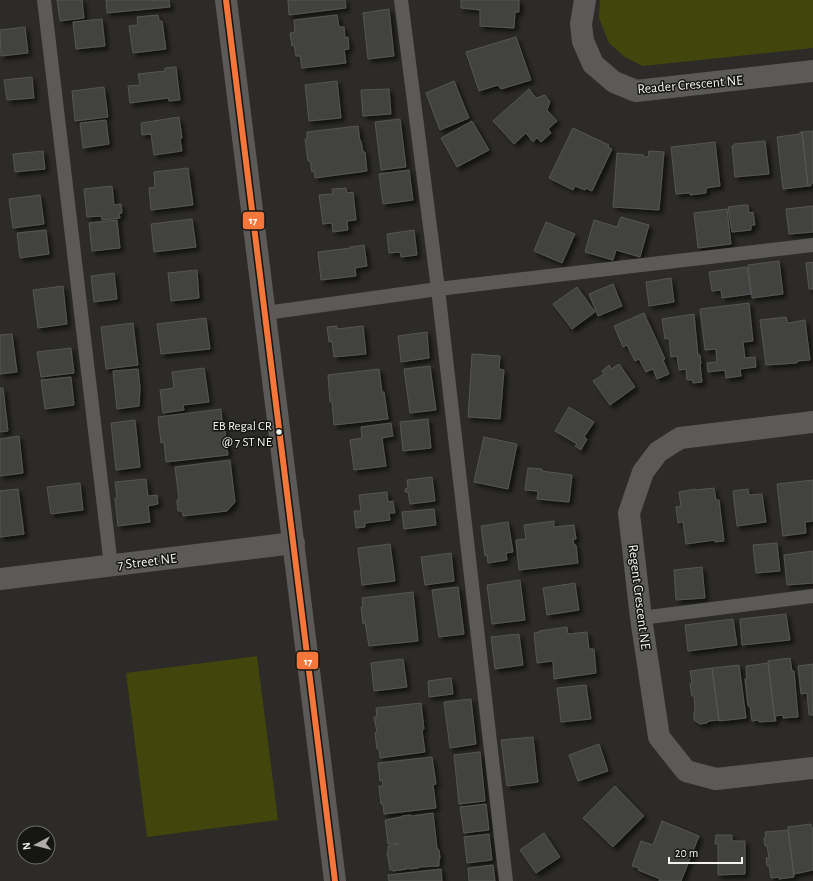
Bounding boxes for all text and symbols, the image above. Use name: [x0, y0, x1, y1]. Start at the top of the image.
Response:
street label: Reader Crescent NE: [637, 73, 744, 97]
line badge: 17: [242, 211, 265, 230]
text: 17: [249, 215, 258, 226]
place label: EB Regal CR @ 7 ST NE: [212, 420, 272, 449]
marker: EB Regal CR @ 7 ST NE: [274, 427, 284, 437]
street label: Regent Crescent NE: [626, 544, 652, 651]
street label: 7 Street NE: [117, 551, 178, 573]
line badge: 17: [296, 651, 319, 670]
text: 17: [304, 656, 313, 667]
north arrow: [16, 825, 56, 865]
scale bar: [669, 839, 742, 865]
text: N: [21, 842, 32, 851]
text: 20 m: [675, 847, 698, 859]

